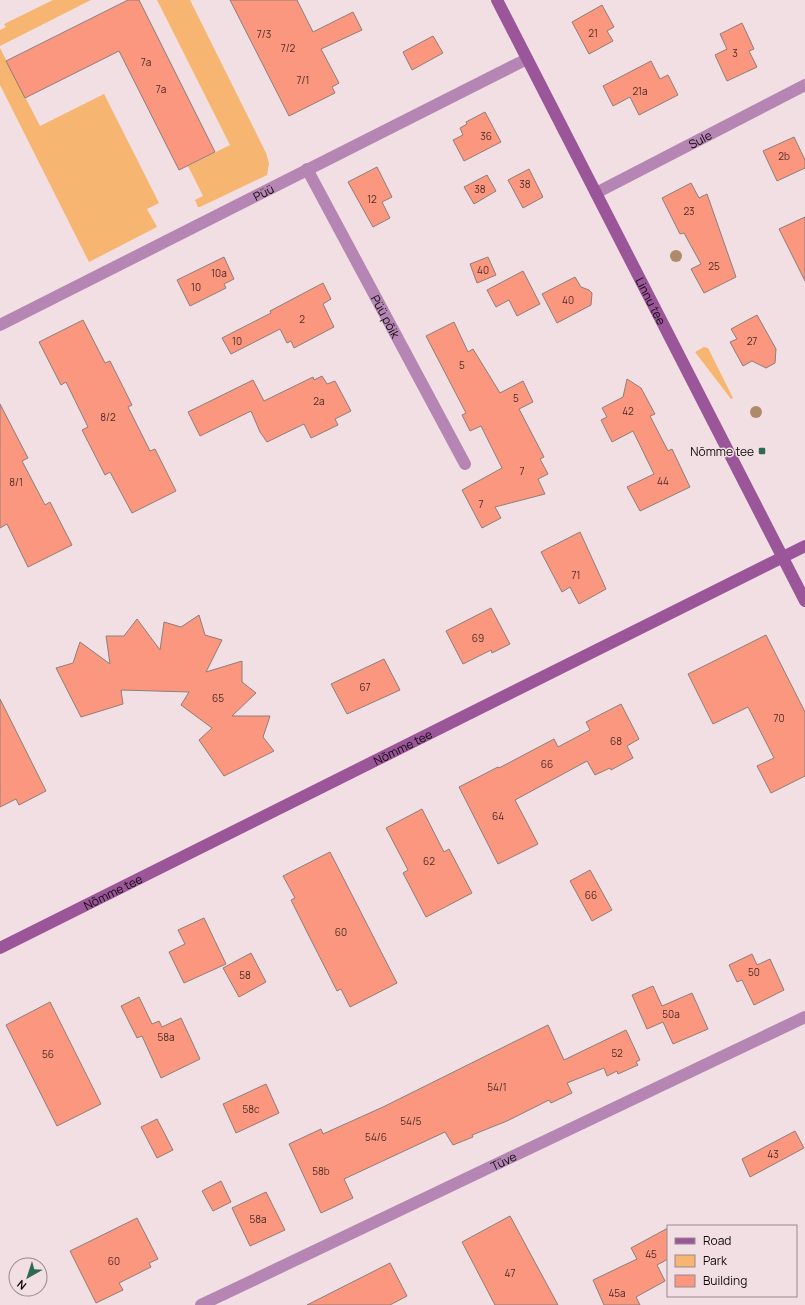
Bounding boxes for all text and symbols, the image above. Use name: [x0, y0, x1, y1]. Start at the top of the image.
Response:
house number: 21: [588, 26, 598, 40]
house number: 7/3: [257, 27, 271, 41]
house number: 7/2: [281, 41, 296, 55]
house number: 3: [732, 46, 738, 60]
house number: 7a: [141, 55, 151, 69]
house number: 7/1: [297, 73, 309, 87]
house number: 7a: [156, 82, 166, 96]
house number: 21a: [632, 84, 648, 98]
street label: Sule: [685, 126, 715, 152]
house number: 36: [480, 129, 492, 143]
house number: 2b: [778, 149, 790, 163]
house number: 38: [519, 177, 531, 191]
street label: Püü: [250, 180, 277, 205]
house number: 38: [474, 182, 486, 196]
house number: 12: [367, 192, 377, 206]
house number: 23: [683, 204, 695, 218]
house number: 25: [708, 259, 720, 273]
house number: 40: [477, 263, 489, 277]
house number: 10a: [211, 266, 227, 280]
street label: Linnu tee: [632, 274, 670, 328]
house number: 10: [191, 280, 201, 294]
street label: Püü põik: [367, 292, 405, 342]
house number: 40: [562, 293, 574, 307]
house number: 2: [299, 312, 305, 326]
house number: 10: [232, 334, 242, 348]
house number: 27: [747, 334, 757, 348]
house number: 5: [459, 358, 465, 372]
house number: 5: [513, 391, 519, 405]
house number: 2a: [313, 394, 325, 408]
house number: 42: [622, 404, 634, 418]
house number: 8/2: [100, 410, 116, 424]
place label: Nõmme tee: [690, 443, 754, 460]
marker: Nõmme tee: [757, 446, 767, 456]
house number: 7: [519, 464, 525, 478]
house number: 44: [657, 474, 669, 488]
house number: 8/1: [9, 475, 23, 489]
house number: 7: [478, 497, 484, 511]
house number: 71: [572, 568, 580, 582]
house number: 69: [472, 631, 484, 645]
house number: 67: [359, 680, 371, 694]
house number: 65: [212, 691, 224, 705]
house number: 70: [773, 711, 785, 725]
street label: Nõmme tee: [370, 725, 435, 769]
house number: 68: [610, 734, 622, 748]
house number: 66: [541, 757, 553, 771]
house number: 64: [492, 809, 504, 823]
house number: 62: [423, 854, 435, 868]
street label: Nõmme tee: [80, 870, 145, 914]
house number: 66: [585, 888, 597, 902]
house number: 60: [335, 925, 347, 939]
house number: 50: [748, 965, 760, 979]
house number: 58: [239, 968, 251, 982]
house number: 50a: [662, 1007, 680, 1021]
house number: 58a: [157, 1030, 175, 1044]
house number: 52: [611, 1046, 623, 1060]
house number: 56: [42, 1047, 54, 1061]
house number: 54/1: [487, 1080, 507, 1094]
house number: 58c: [242, 1102, 260, 1116]
house number: 54/5: [400, 1114, 422, 1128]
house number: 54/6: [365, 1130, 387, 1144]
street label: Tüve: [488, 1147, 519, 1174]
house number: 43: [767, 1147, 779, 1161]
house number: 58b: [312, 1164, 330, 1178]
house number: 58a: [249, 1212, 267, 1226]
legend: [667, 1225, 797, 1297]
text: Road: [703, 1232, 731, 1249]
house number: 45: [645, 1247, 657, 1261]
text: Park: [703, 1252, 728, 1269]
house number: 60: [108, 1254, 120, 1268]
north arrow: [8, 1257, 48, 1297]
house number: 47: [505, 1266, 515, 1280]
text: Building: [703, 1272, 747, 1289]
text: N: [14, 1277, 29, 1293]
house number: 45a: [608, 1286, 626, 1300]

